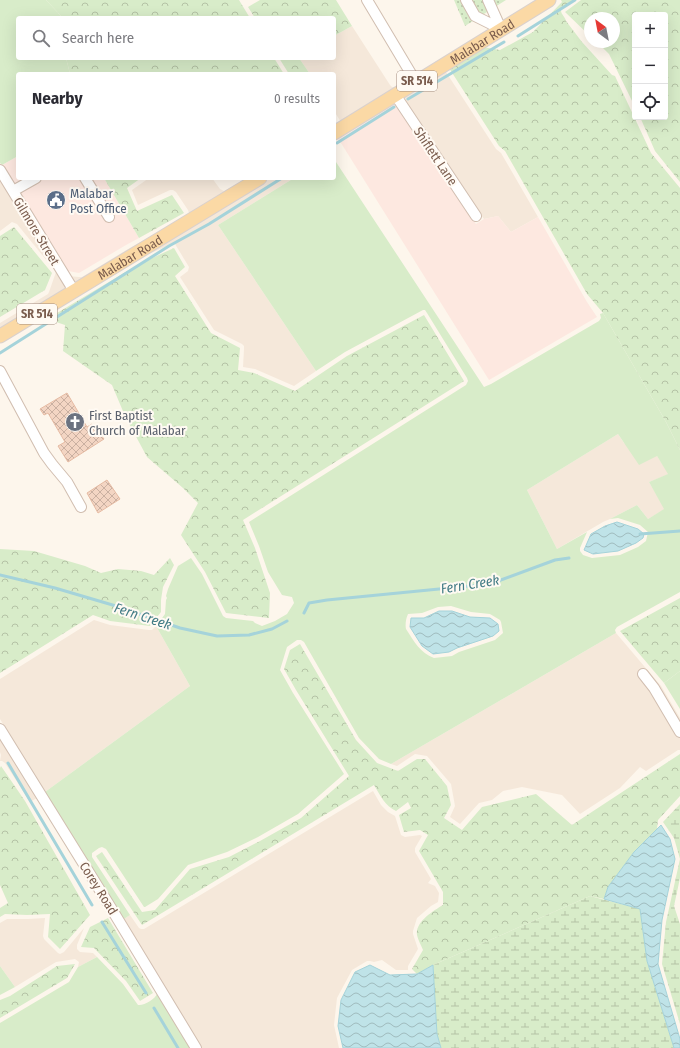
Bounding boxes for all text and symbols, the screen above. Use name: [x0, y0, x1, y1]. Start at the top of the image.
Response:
north arrow: [584, 12, 620, 48]
map controls: [632, 12, 668, 120]
button: +: [632, 12, 668, 48]
search box: [16, 16, 336, 60]
street label: Malabar Road: [447, 16, 517, 67]
icon: search: [30, 27, 52, 49]
text: Search here: [62, 29, 134, 47]
button: −: [632, 48, 668, 84]
road number: SR 514: [397, 71, 437, 91]
button: locate: [632, 84, 668, 120]
text: Nearby: [32, 88, 83, 109]
text: 0 results: [274, 91, 320, 106]
street label: Shiflett Lane: [411, 124, 461, 188]
place label: Malabar Post Office: [70, 186, 127, 216]
public building icon: Malabar Post Office: [45, 189, 67, 211]
street label: Gilmore Street: [10, 195, 63, 269]
street label: Malabar Road: [95, 232, 165, 283]
road number: SR 514: [17, 304, 57, 324]
place label: First Baptist Church of Malabar: [89, 408, 186, 438]
church icon: First Baptist Church of Malabar: [64, 411, 86, 433]
water label: Fern Creek: [440, 571, 501, 598]
water label: Fern Creek: [112, 599, 174, 634]
street label: Corey Road: [76, 859, 121, 917]

